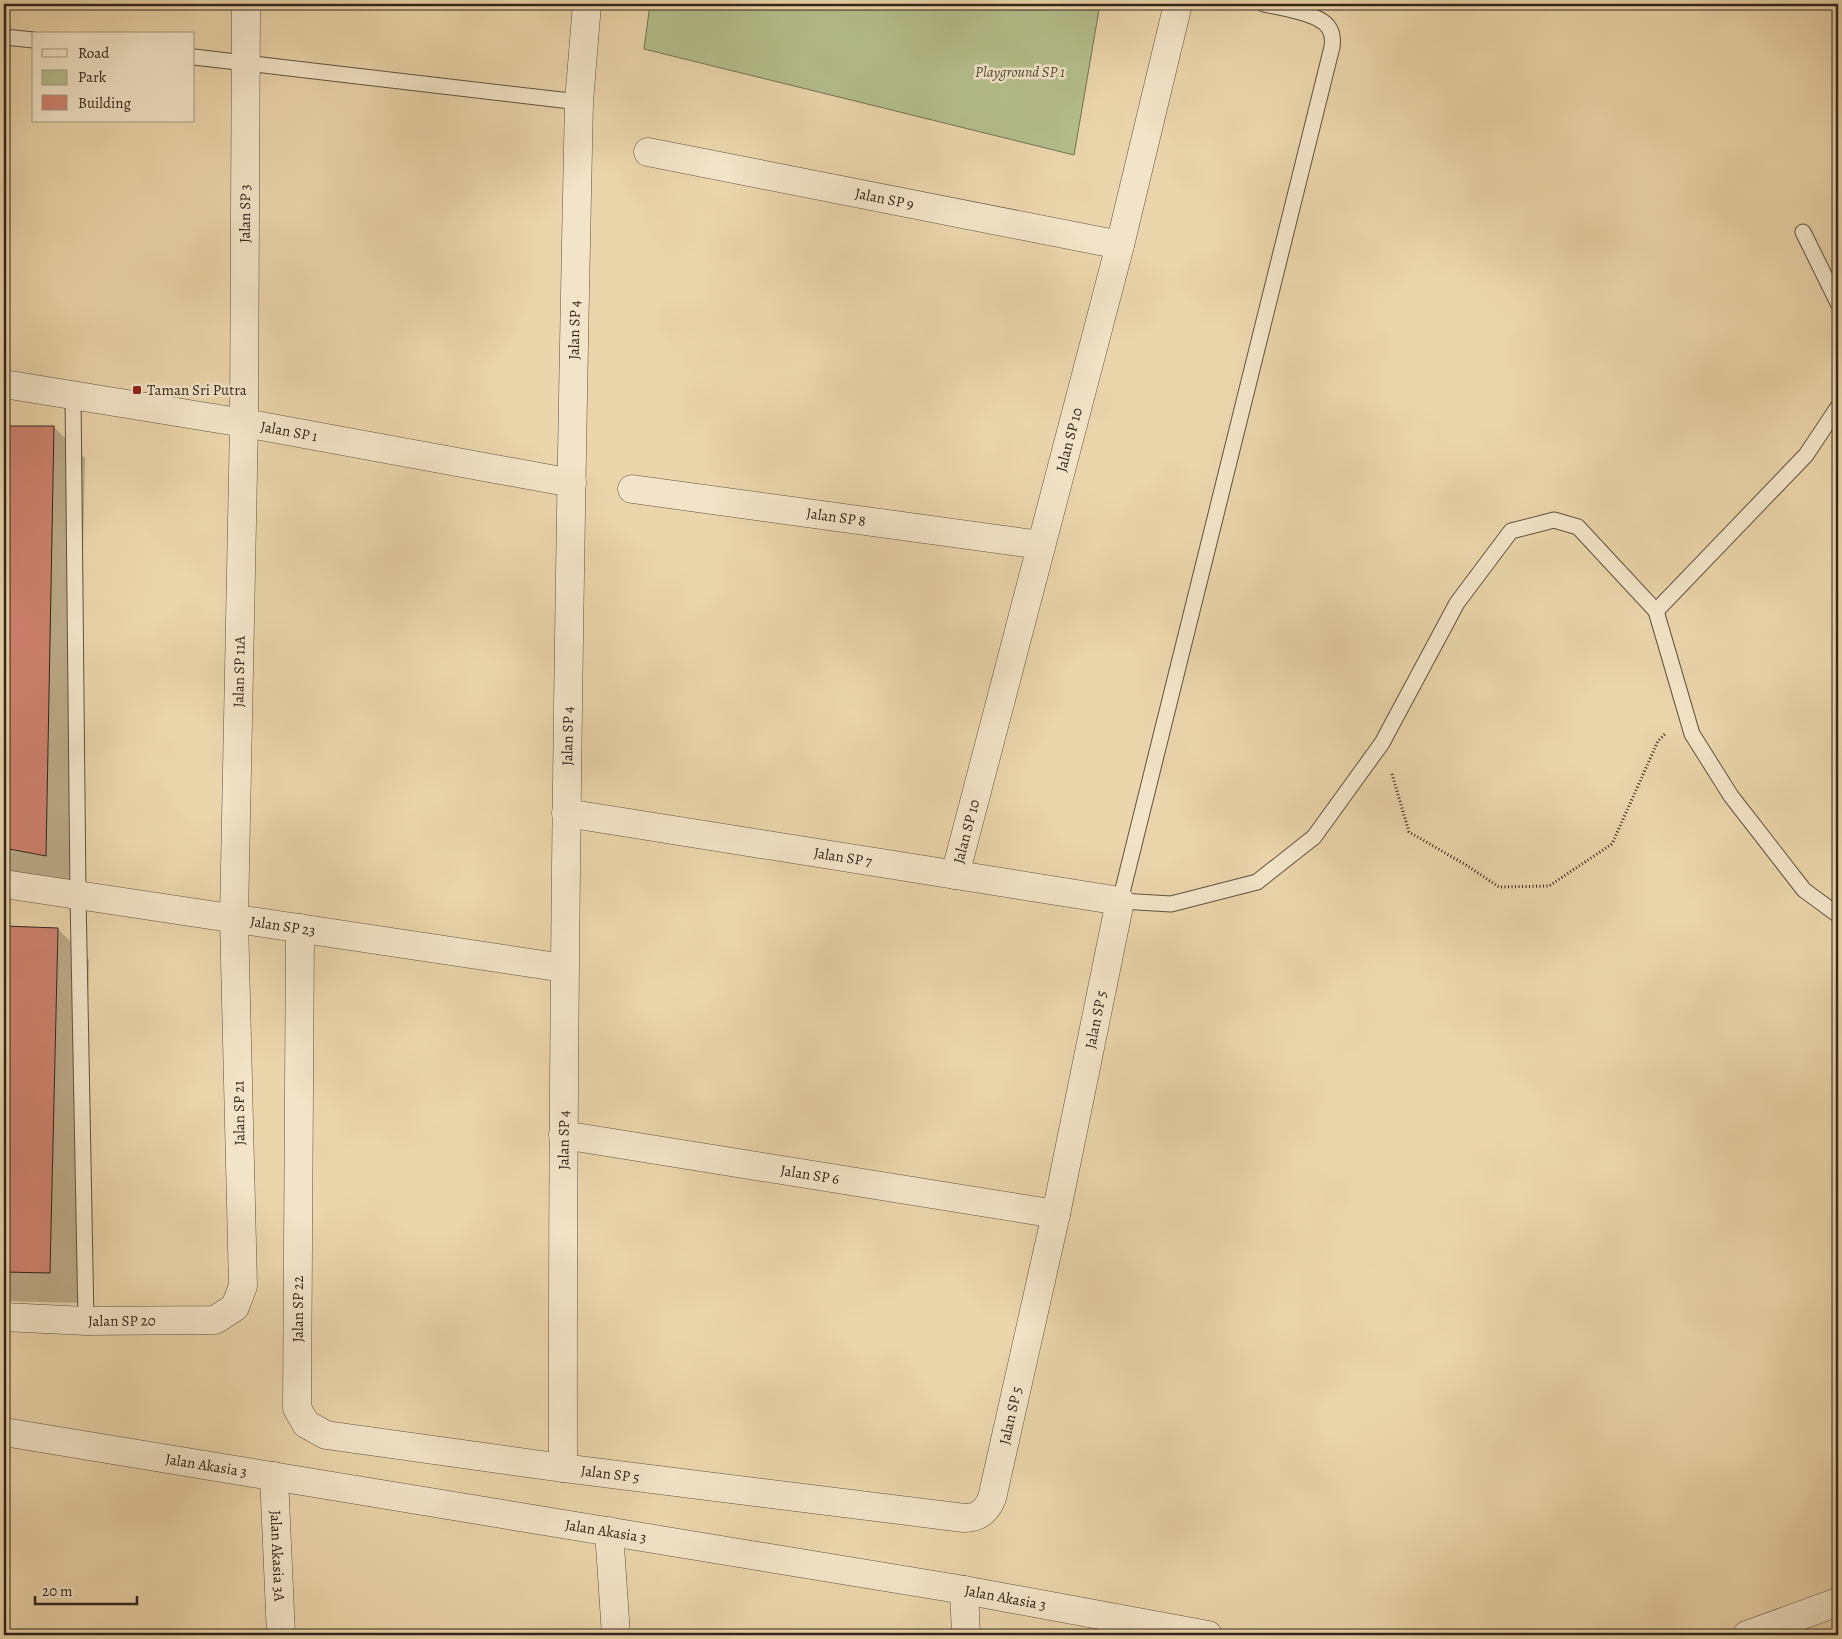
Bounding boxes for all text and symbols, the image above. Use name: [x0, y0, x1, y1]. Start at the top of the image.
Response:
legend: [32, 32, 195, 122]
text: Road: [78, 43, 110, 63]
park label: Playground SP 1: [975, 62, 1065, 82]
text: Park: [78, 67, 107, 87]
text: Building: [78, 93, 131, 113]
street label: Jalan SP 9: [853, 183, 916, 214]
street label: Jalan SP 3: [235, 184, 255, 243]
street label: Jalan SP 4: [564, 300, 585, 360]
place label: Taman Sri Putra: [147, 380, 247, 400]
marker: Taman Sri Putra: [131, 384, 143, 396]
street label: Jalan SP 10: [1051, 405, 1087, 474]
street label: Jalan SP 1: [259, 416, 319, 446]
street label: Jalan SP 8: [805, 503, 867, 531]
street label: Jalan SP 11A: [228, 635, 250, 708]
street label: Jalan SP 4: [557, 706, 578, 766]
street label: Jalan SP 10: [948, 797, 984, 866]
street label: Jalan SP 7: [812, 843, 874, 872]
street label: Jalan SP 23: [249, 911, 317, 941]
street label: Jalan SP 5: [1080, 989, 1111, 1051]
street label: Jalan SP 21: [228, 1080, 250, 1146]
street label: Jalan SP 4: [553, 1110, 574, 1170]
street label: Jalan SP 6: [779, 1160, 841, 1189]
street label: Jalan SP 22: [288, 1276, 308, 1342]
street label: Jalan SP 20: [88, 1310, 156, 1331]
street label: Jalan SP 5: [994, 1385, 1027, 1446]
street label: Jalan Akasia 3: [164, 1449, 249, 1482]
street label: Jalan SP 5: [580, 1460, 641, 1487]
street label: Jalan Akasia 3A: [266, 1510, 290, 1602]
street label: Jalan Akasia 3: [564, 1514, 648, 1548]
scale bar: [35, 1574, 138, 1606]
street label: Jalan Akasia 3: [963, 1580, 1048, 1615]
text: 20 m: [42, 1581, 73, 1601]

